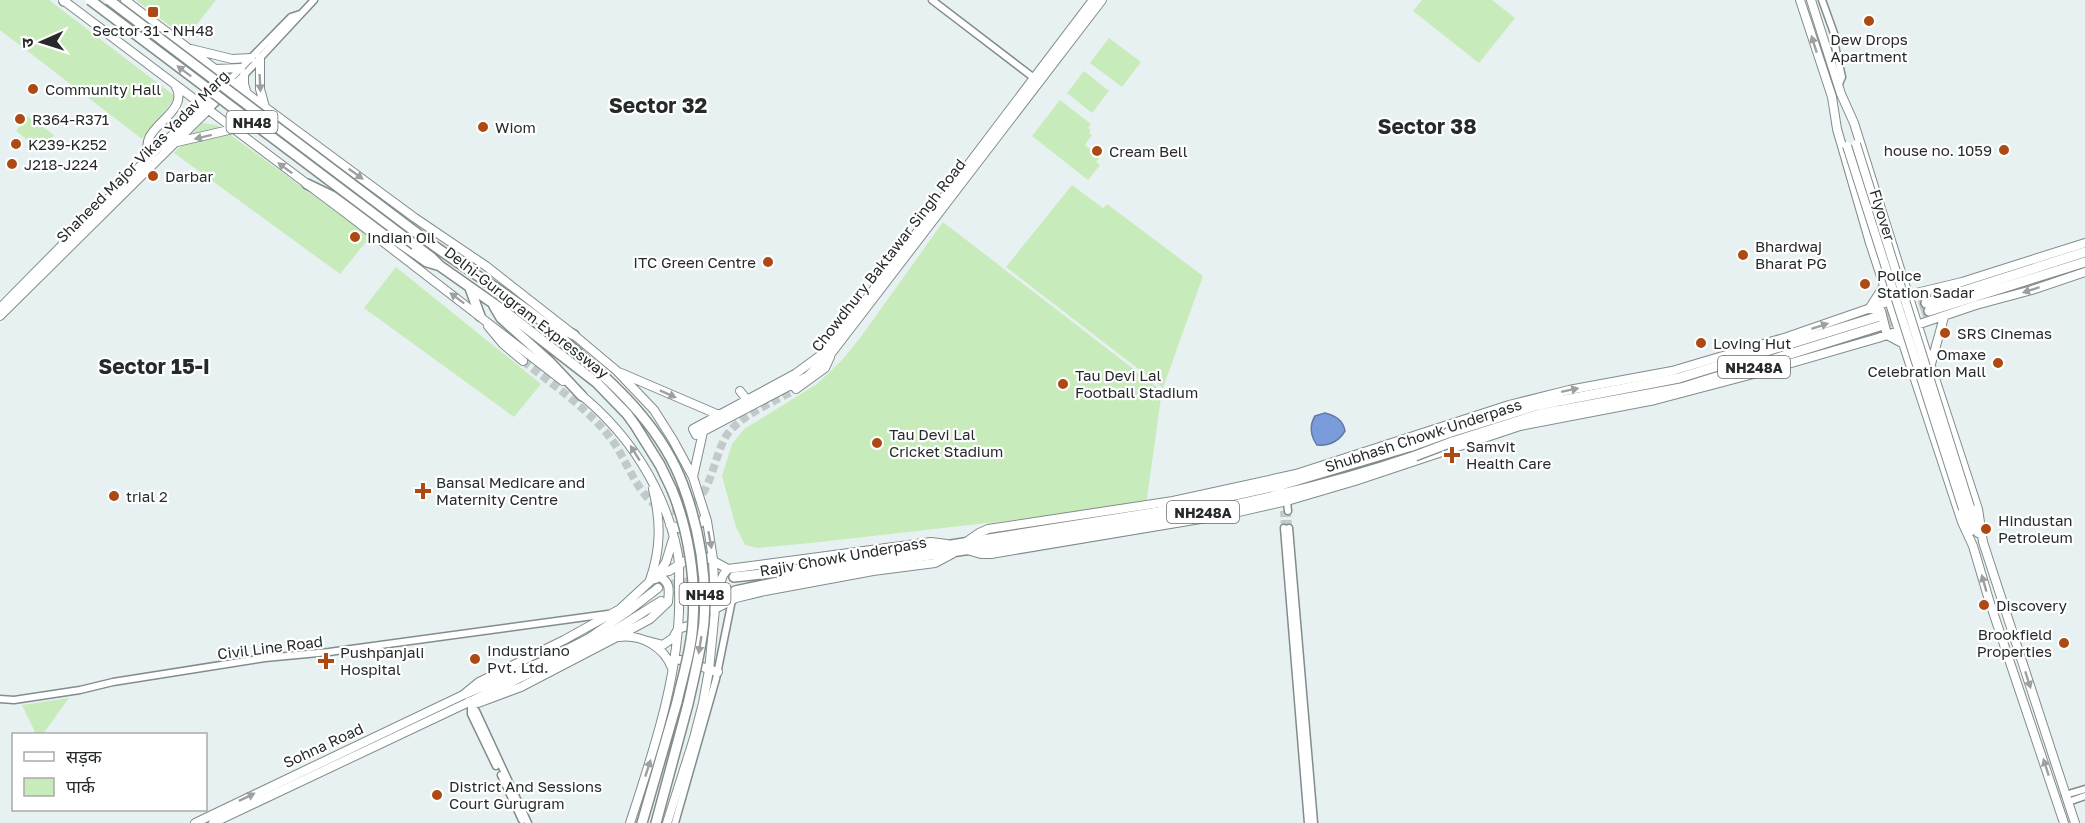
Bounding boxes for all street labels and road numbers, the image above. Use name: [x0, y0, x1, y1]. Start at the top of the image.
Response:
street label: Shaheed Major Vikas Yadav Marg: [52, 66, 232, 246]
road number: NH48: [226, 111, 278, 133]
street label: Chowdhury Baktawar Singh Road: [807, 155, 969, 355]
street label: Flyover: [1867, 187, 1899, 243]
street label: Delhi-Gurugram Expressway: [441, 242, 613, 382]
road number: NH248A: [1718, 356, 1790, 378]
street label: Shubhash Chowk Underpass: [1322, 395, 1524, 475]
road number: NH248A: [1167, 501, 1239, 523]
street label: Rajiv Chowk Underpass: [758, 532, 928, 580]
road number: NH48: [680, 583, 730, 605]
street label: Civil Line Road: [216, 632, 324, 662]
street label: Sohna Road: [280, 719, 366, 771]

